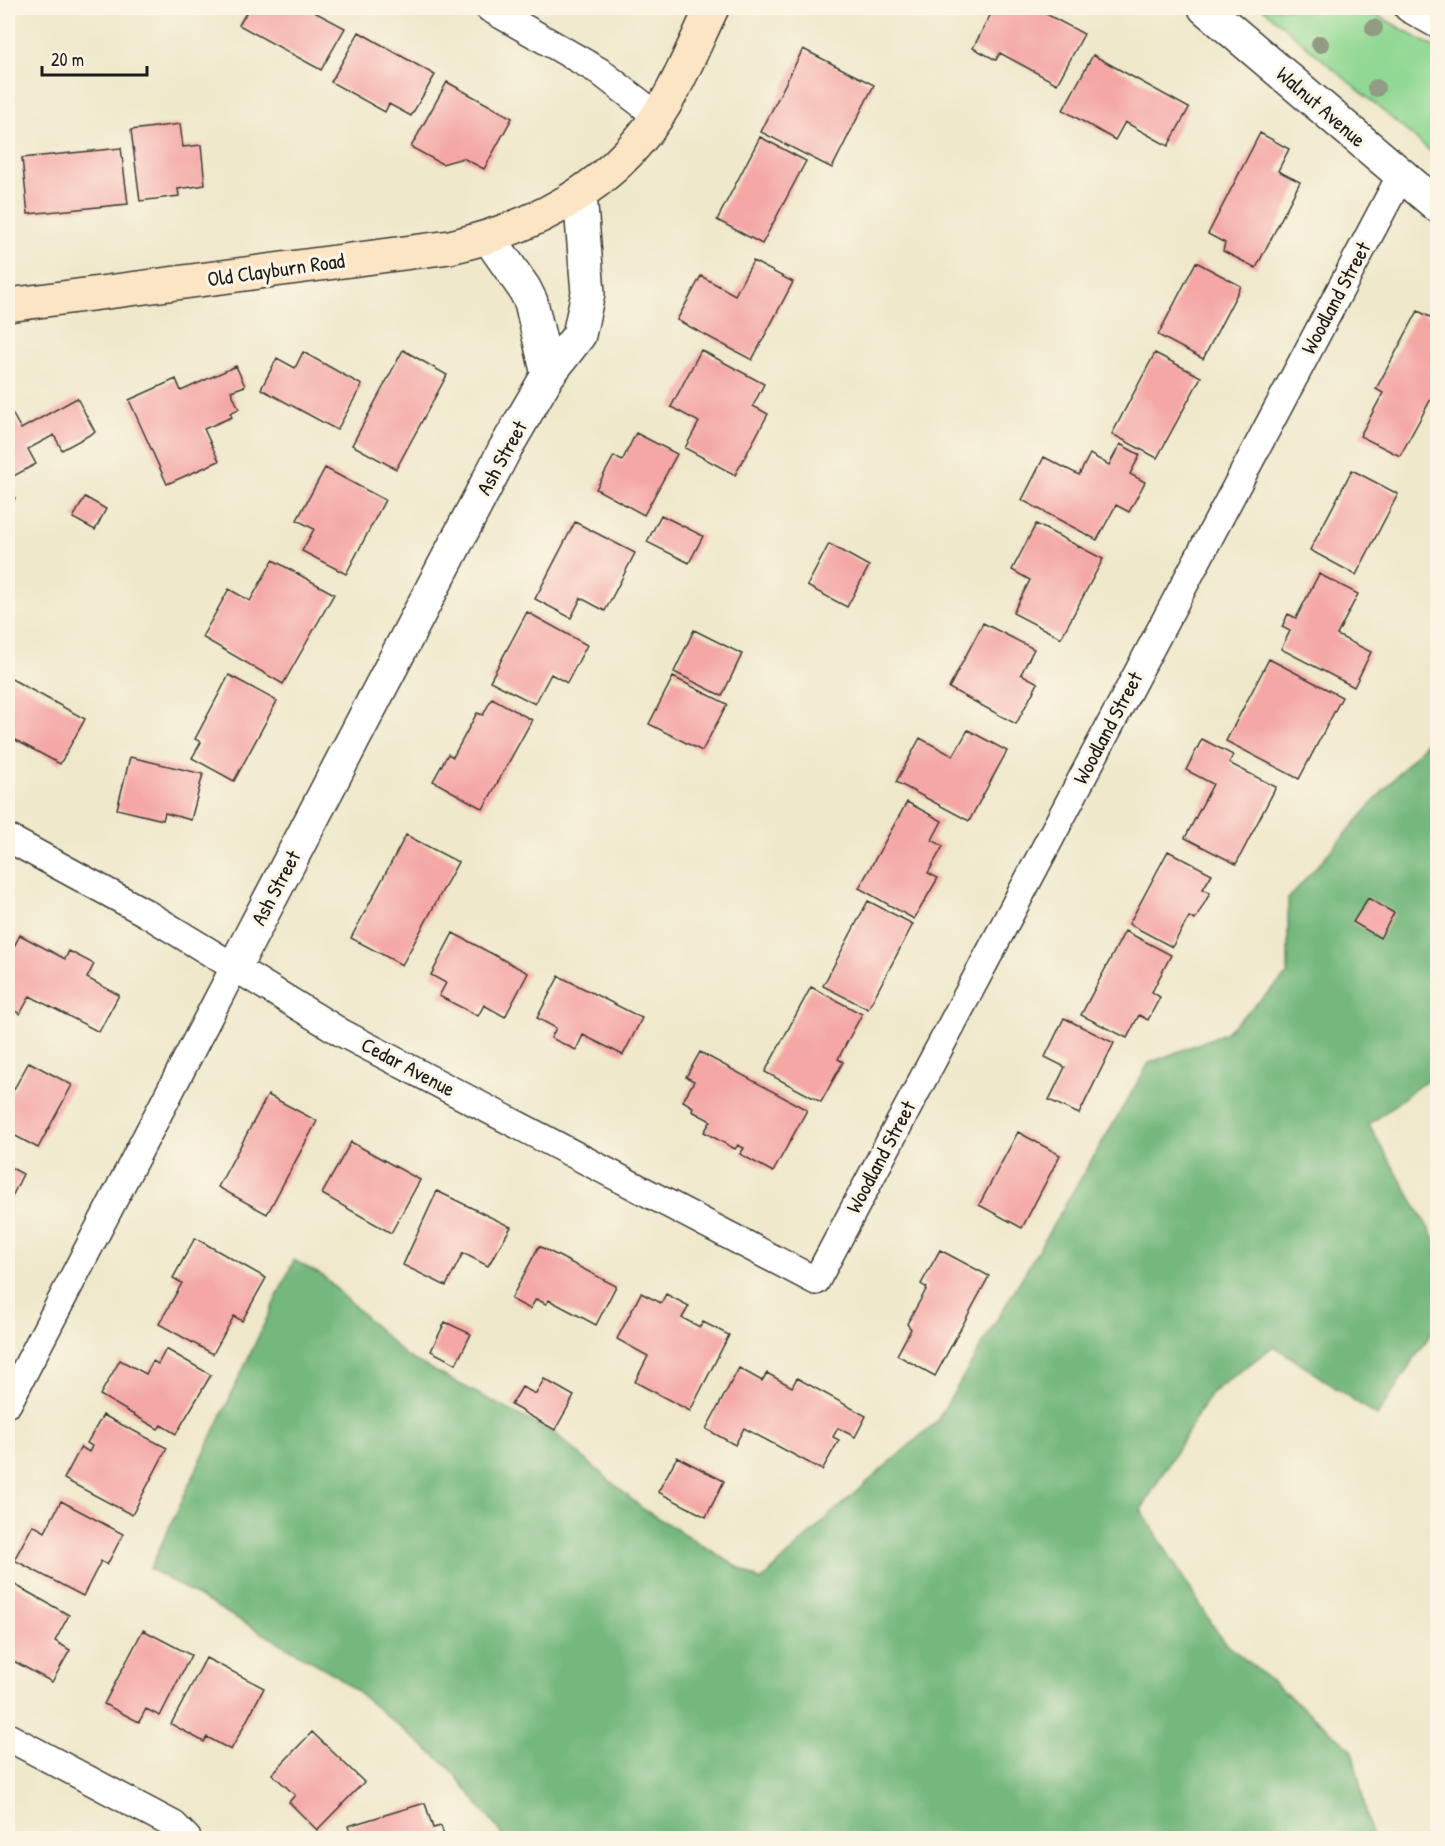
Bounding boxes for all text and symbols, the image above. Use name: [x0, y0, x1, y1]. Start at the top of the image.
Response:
scale bar: [42, 39, 147, 77]
text: 20 m: [51, 47, 84, 72]
street label: Walnut Avenue: [1270, 60, 1372, 154]
street label: Woodland Street: [1294, 236, 1378, 359]
street label: Old Clayburn Road: [205, 246, 346, 293]
street label: Ash Street: [469, 415, 534, 500]
street label: Woodland Street: [1066, 666, 1150, 789]
street label: Ash Street: [244, 845, 308, 930]
street label: Cedar Avenue: [356, 1030, 460, 1103]
street label: Woodland Street: [839, 1095, 923, 1218]

